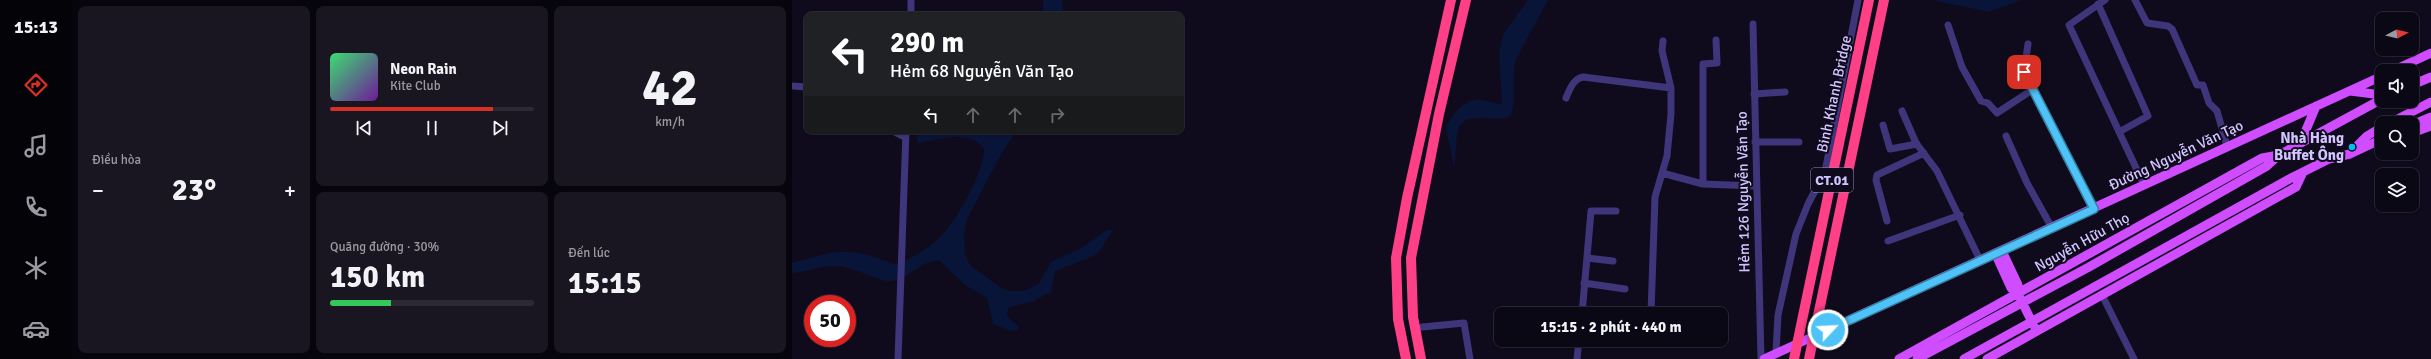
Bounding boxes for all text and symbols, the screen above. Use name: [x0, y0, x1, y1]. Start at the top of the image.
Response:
north arrow: [2375, 12, 2419, 56]
map controls: [2375, 12, 2419, 212]
text: 15:13: [14, 16, 58, 38]
text: 290 m: [890, 26, 964, 60]
icon: left: [824, 28, 876, 80]
street label: Binh Khanh Bridge: [1813, 34, 1855, 154]
pin: [2007, 55, 2041, 89]
text: 42: [642, 56, 698, 120]
text: Neon Rain: [390, 60, 457, 78]
text: Hẻm 68 Nguyễn Văn Tạo: [890, 60, 1074, 82]
icon: arrive: [2013, 61, 2035, 83]
button: sound: [2375, 64, 2419, 108]
icon: directions: [22, 71, 50, 99]
text: Kite Club: [390, 78, 441, 94]
icon: left: [920, 104, 942, 126]
icon: ahead: [962, 104, 984, 126]
icon: ahead: [1004, 104, 1026, 126]
icon: right: [1046, 104, 1068, 126]
street label: Hẻm 126 Nguyễn Văn Tạo: [1732, 111, 1753, 273]
text: km/h: [655, 114, 685, 130]
street label: Đường Nguyễn Văn Tạo: [2105, 115, 2246, 194]
button: search: [2375, 116, 2419, 160]
icon: previous: [353, 117, 375, 139]
icon: pause: [421, 117, 443, 139]
icon: next: [489, 117, 511, 139]
place label: Nhà Hàng Buffet Ông: [2274, 129, 2344, 164]
icon: music: [22, 132, 50, 160]
marker: Nhà Hàng Buffet Ông: [2347, 142, 2357, 152]
text: Điều hòa: [92, 152, 141, 168]
road number: CT.01: [1811, 168, 1853, 192]
button: layers: [2375, 168, 2419, 212]
text: 23°: [172, 172, 216, 209]
text: −: [92, 177, 104, 204]
text: +: [284, 177, 296, 204]
icon: phone: [22, 193, 50, 221]
street label: Nguyễn Hữu Thọ: [2031, 208, 2133, 275]
text: Quãng đường · 30%: [330, 239, 439, 255]
text: Đến lúc: [568, 245, 610, 261]
icon: climate: [22, 254, 50, 282]
text: 150 km: [330, 259, 425, 296]
text: 15:15: [568, 265, 642, 302]
speed limit sign: 50: [804, 295, 856, 347]
position arrow: [1807, 309, 1849, 351]
icon: car: [22, 315, 50, 343]
text: 15:15 · 2 phút · 440 m: [1540, 318, 1682, 336]

